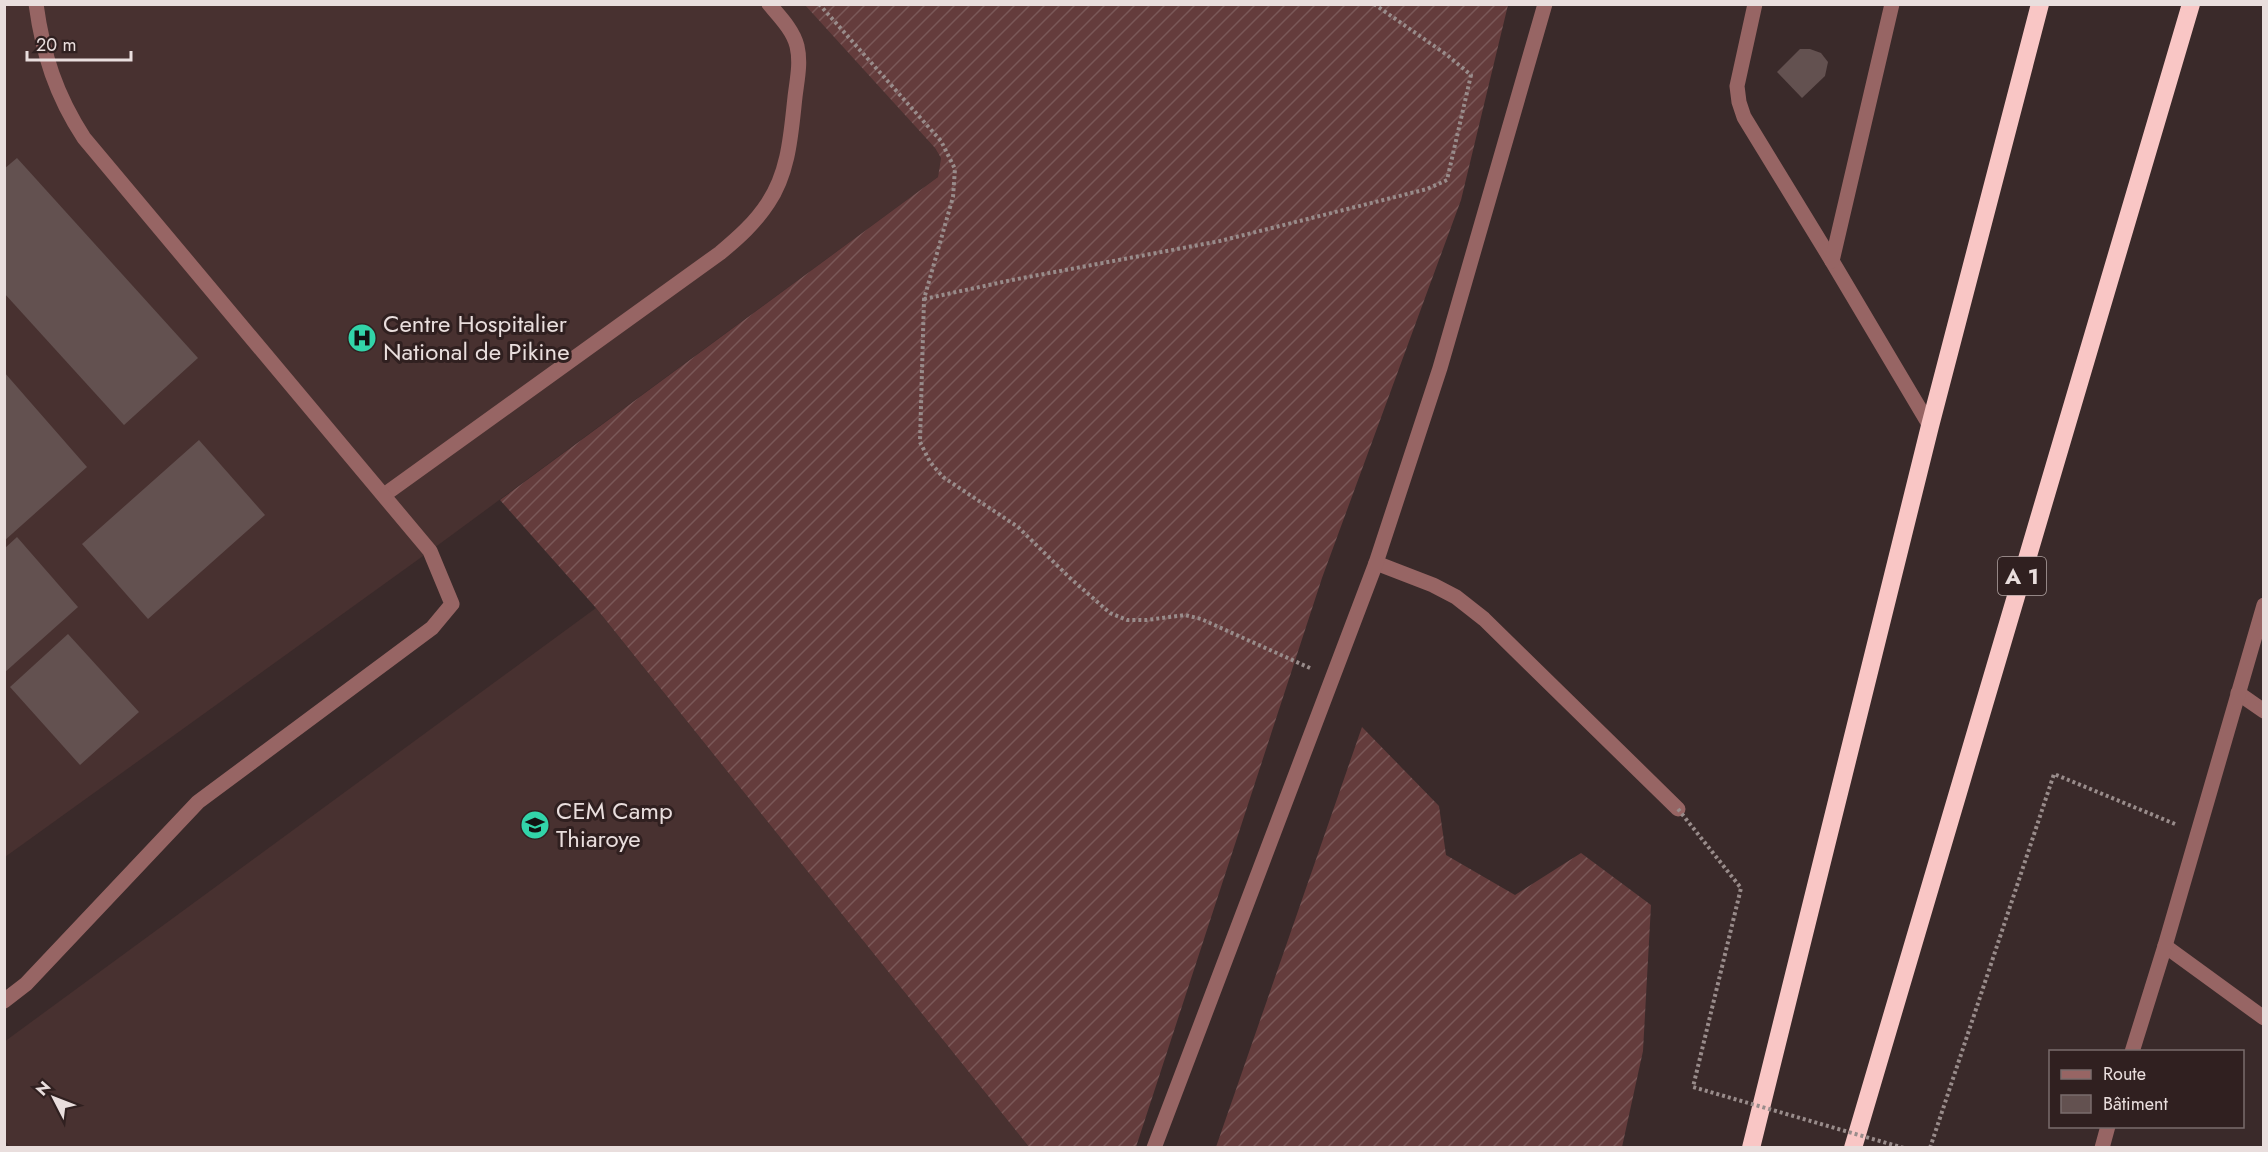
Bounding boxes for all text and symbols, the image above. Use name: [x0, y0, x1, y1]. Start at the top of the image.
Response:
scale bar: [27, 24, 130, 62]
text: 20 m: [36, 32, 76, 58]
place label: Centre Hospitalier National de Pikine: [383, 306, 570, 369]
hospital icon: Centre Hospitalier National de Pikine: [346, 322, 378, 354]
road number: A 1: [1998, 557, 2046, 595]
place label: CEM Camp Thiaroye: [556, 793, 673, 856]
school or university icon: CEM Camp Thiaroye: [519, 809, 551, 841]
legend: [2049, 1050, 2244, 1128]
text: Route: [2103, 1061, 2146, 1087]
north arrow: [24, 1068, 84, 1128]
text: N: [30, 1076, 56, 1101]
text: Bâtiment: [2103, 1091, 2169, 1117]

